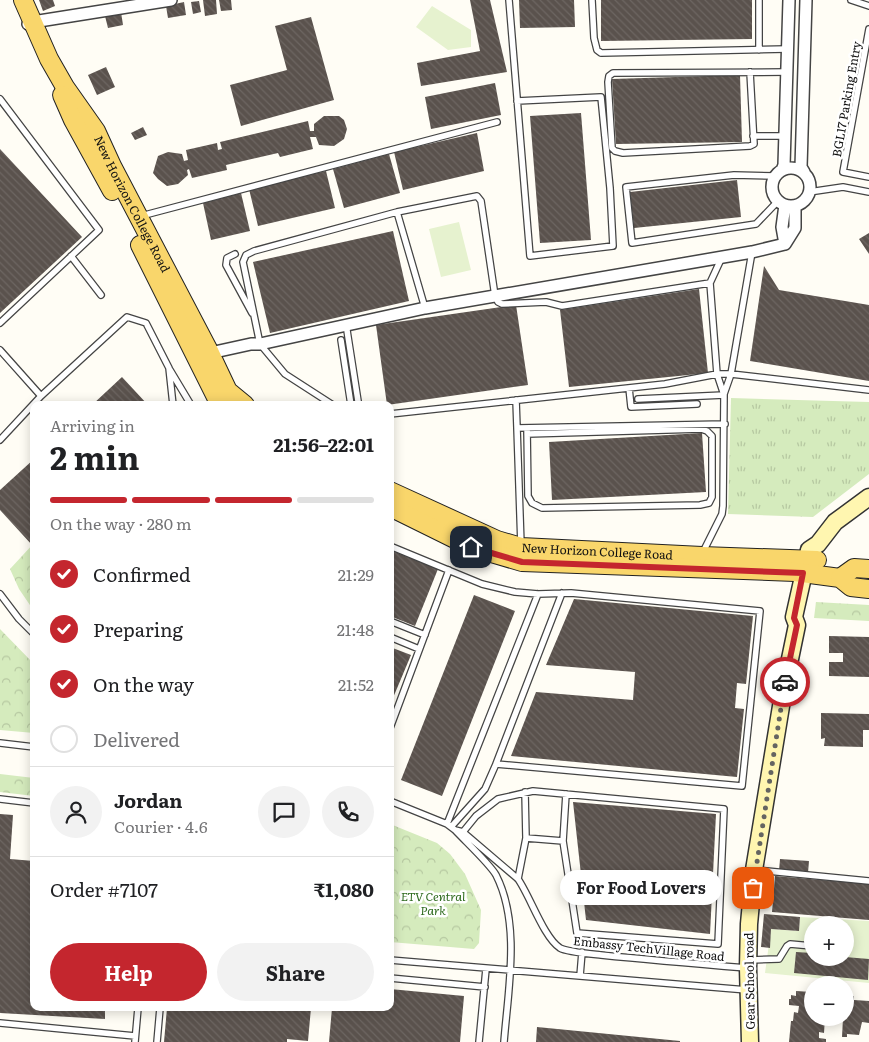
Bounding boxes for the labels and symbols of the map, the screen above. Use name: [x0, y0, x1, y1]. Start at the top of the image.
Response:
street label: BGL17 Parking Entry: [827, 40, 865, 158]
street label: New Horizon College Road: [90, 132, 175, 276]
pin: [450, 526, 492, 568]
street label: New Horizon College Road: [521, 538, 674, 564]
courier: [760, 657, 810, 707]
pin: [732, 867, 774, 909]
callout: For Food Lovers: [560, 870, 723, 906]
park label: ETV Central Park: [401, 887, 466, 919]
street label: Embassy TechVillage Road: [572, 931, 726, 965]
street label: Gear School road: [739, 932, 759, 1030]

